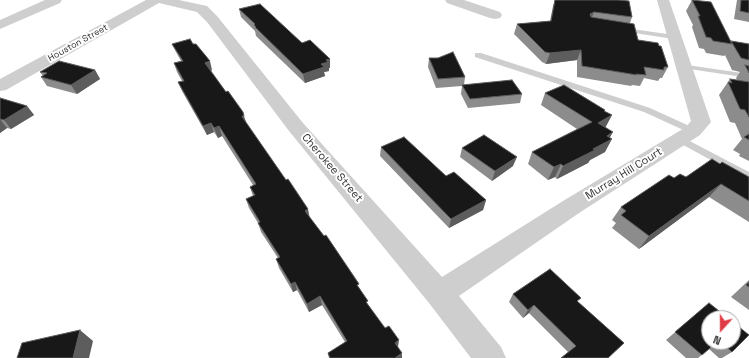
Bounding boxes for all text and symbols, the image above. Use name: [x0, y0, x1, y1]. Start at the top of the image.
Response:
street label: Houston Street: [46, 22, 110, 64]
street label: Cherokee Street: [299, 131, 365, 205]
street label: Murray Hill Court: [583, 145, 665, 203]
north arrow: [701, 310, 741, 350]
text: N: [711, 332, 723, 348]

